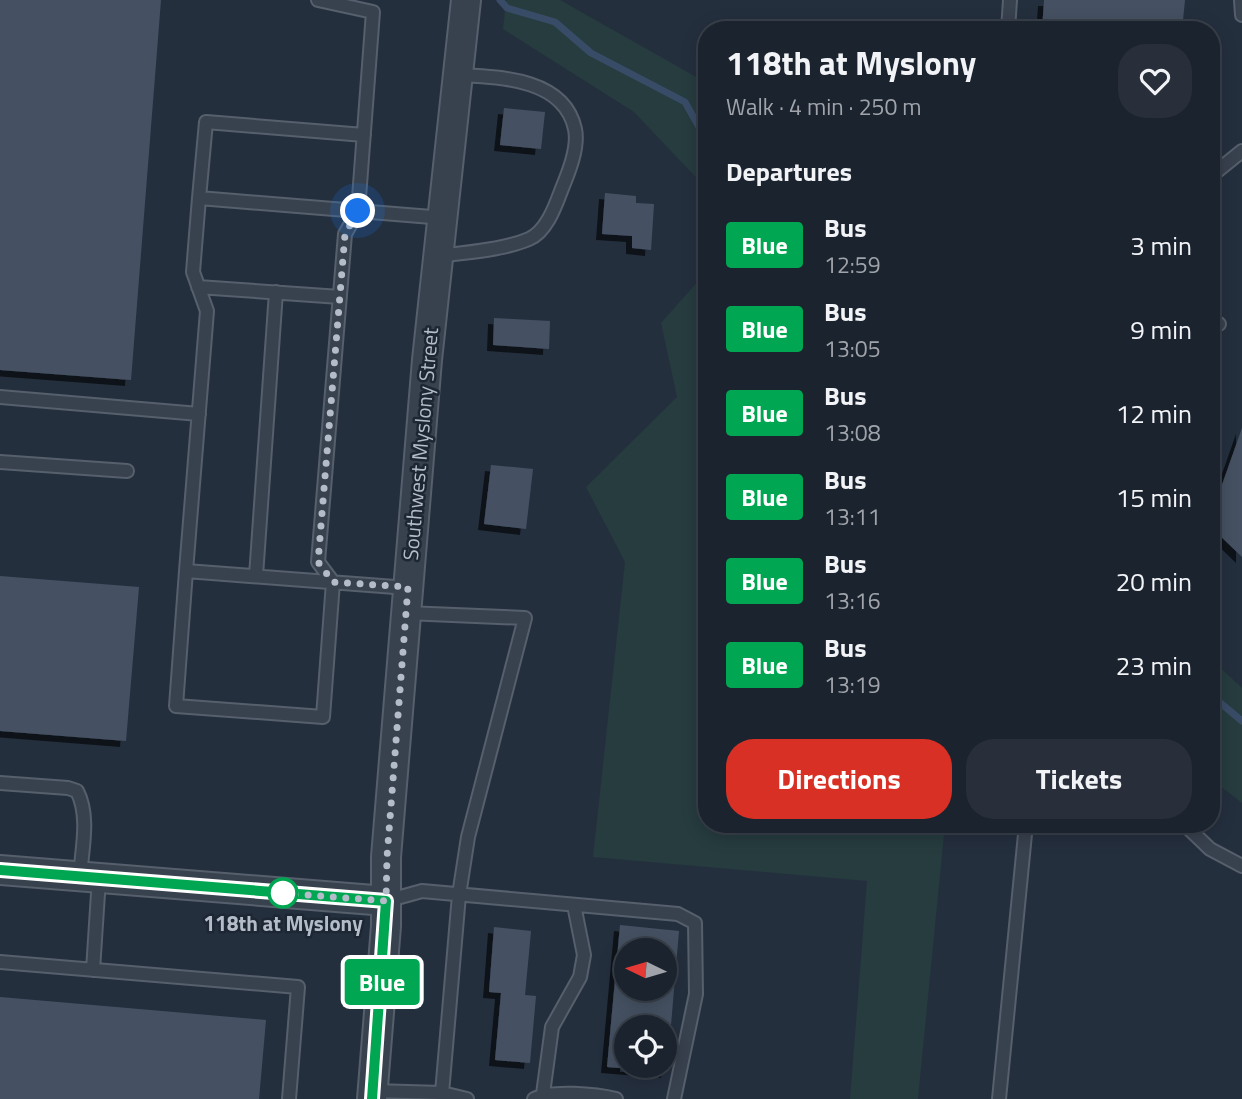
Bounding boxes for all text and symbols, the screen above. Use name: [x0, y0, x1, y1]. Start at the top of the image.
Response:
text: 118th at Myslony: [726, 38, 976, 88]
button: heart: [1118, 44, 1192, 118]
text: Walk · 4 min · 250 m: [726, 89, 922, 124]
text: Departures: [726, 152, 852, 191]
your location: [340, 193, 375, 228]
text: Bus: [824, 208, 866, 247]
text: 3 min: [1130, 226, 1192, 265]
text: Blue: [741, 227, 788, 263]
text: 12:59: [824, 247, 881, 282]
text: Bus: [824, 292, 866, 331]
text: 9 min: [1130, 310, 1192, 349]
text: Blue: [741, 311, 788, 347]
street label: Southwest Myslony Street: [394, 325, 446, 562]
text: 13:05: [824, 331, 881, 366]
text: Bus: [824, 376, 866, 415]
text: 12 min: [1116, 394, 1192, 433]
text: Blue: [741, 395, 788, 431]
text: 13:08: [824, 415, 881, 450]
text: Bus: [824, 460, 866, 499]
text: 15 min: [1116, 478, 1192, 517]
text: Blue: [741, 479, 788, 515]
text: 13:11: [824, 499, 881, 534]
text: Bus: [824, 544, 866, 583]
text: 20 min: [1116, 562, 1192, 601]
text: Blue: [741, 563, 788, 599]
text: 13:16: [824, 583, 881, 618]
text: Bus: [824, 628, 866, 667]
text: 23 min: [1116, 646, 1192, 685]
text: Blue: [741, 647, 788, 683]
text: 13:19: [824, 667, 881, 702]
button: Directions: [726, 739, 952, 819]
button: Tickets: [966, 739, 1192, 819]
marker: 118th at Myslony: [268, 878, 298, 908]
place label: 118th at Myslony: [203, 907, 363, 939]
north arrow: [614, 938, 677, 1001]
map controls: [614, 938, 677, 1078]
line badge: Blue: [333, 959, 431, 1005]
text: Blue: [359, 964, 405, 1000]
button: locate: [614, 1015, 677, 1078]

